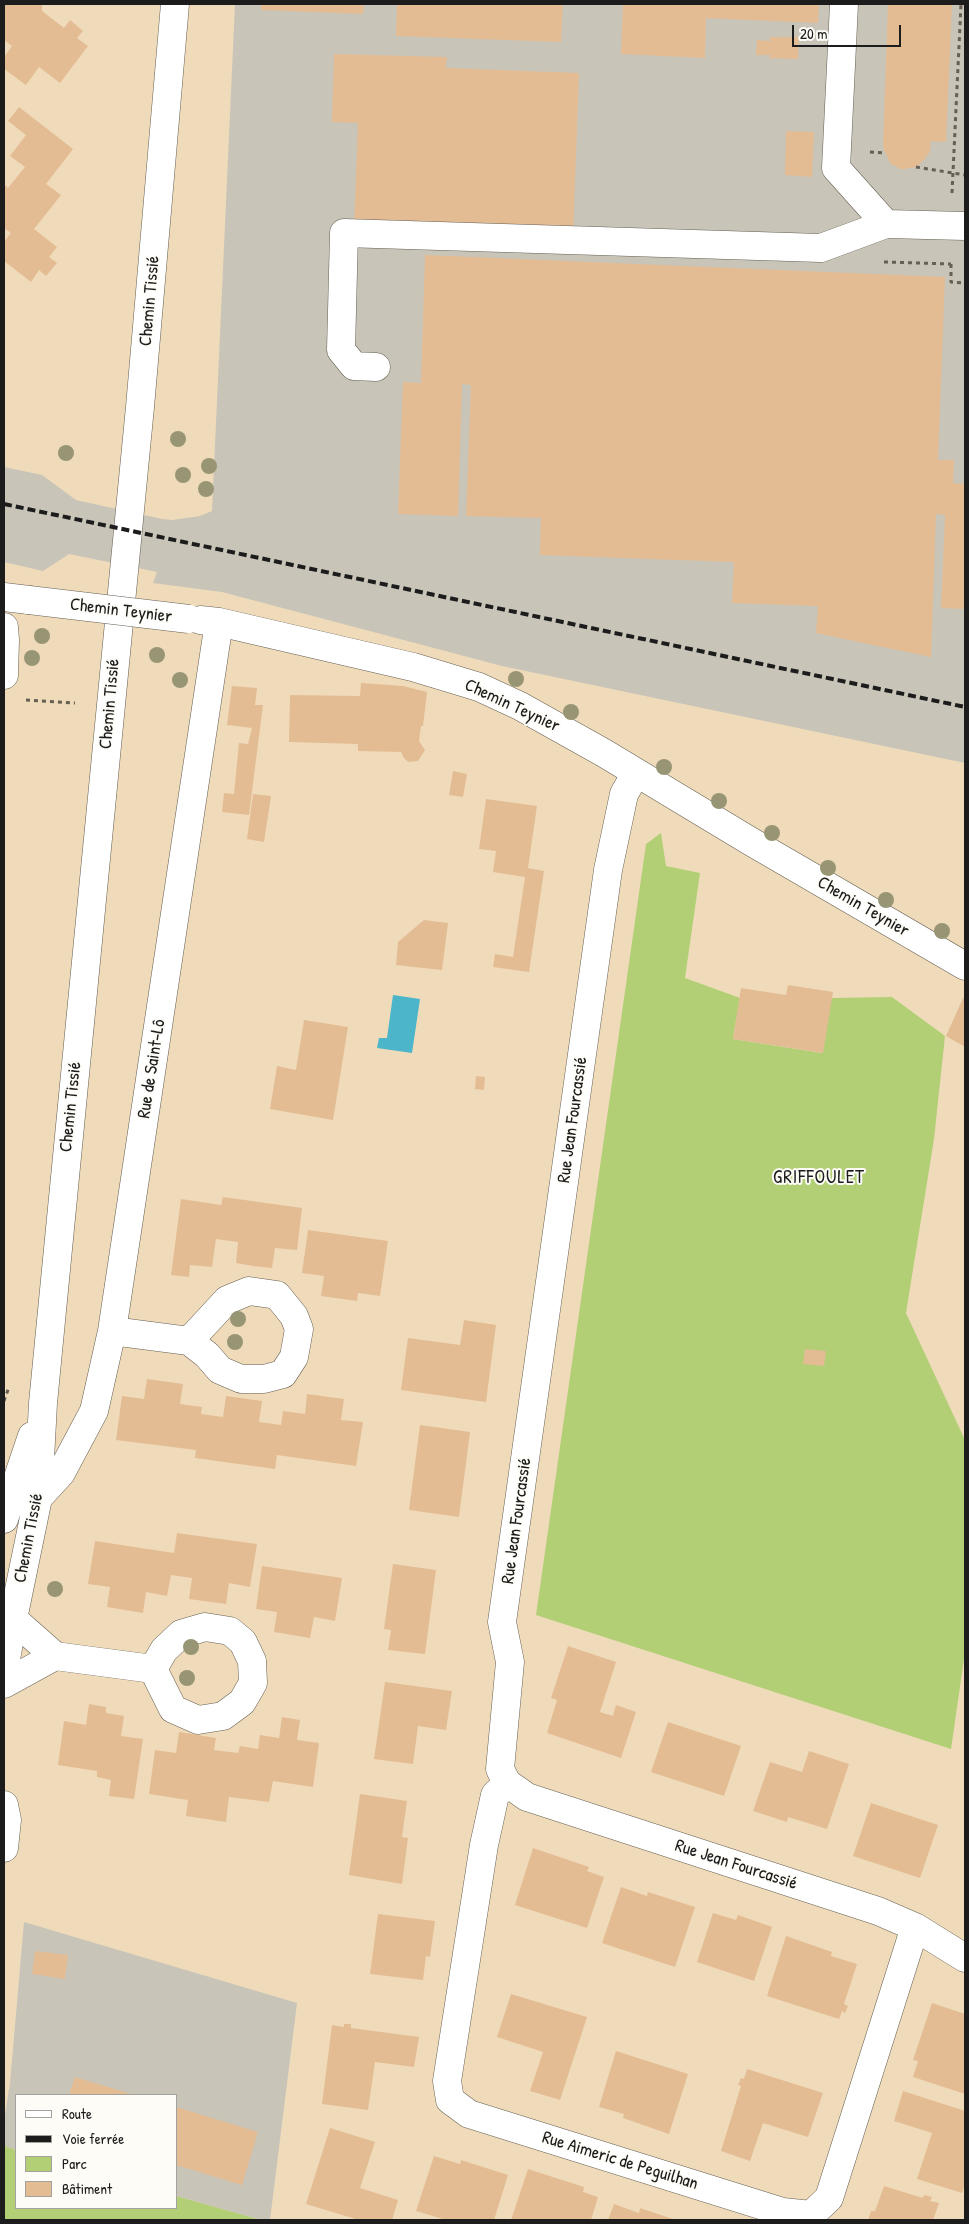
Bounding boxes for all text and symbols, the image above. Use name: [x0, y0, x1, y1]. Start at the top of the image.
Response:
scale bar: [794, 15, 903, 47]
text: 20 m: [800, 23, 827, 44]
street label: Chemin Tissié: [135, 255, 165, 347]
street label: Chemin Teynier: [69, 594, 173, 628]
street label: Chemin Tissié: [95, 658, 125, 750]
street label: Chemin Teynier: [461, 675, 563, 737]
street label: Chemin Teynier: [813, 872, 913, 942]
street label: Rue de Saint-Lô: [134, 1018, 170, 1120]
street label: Rue Jean Fourcassié: [553, 1056, 593, 1184]
street label: Chemin Tissié: [56, 1061, 86, 1153]
district label: GRIFFOULET: [772, 1167, 866, 1189]
street label: Rue Jean Fourcassié: [497, 1457, 537, 1585]
street label: Chemin Tissié: [10, 1491, 48, 1585]
street label: Rue Jean Fourcassié: [672, 1835, 800, 1895]
legend: [15, 2094, 178, 2209]
text: Route: [62, 2103, 92, 2124]
street label: Rue Aimeric de Peguilhan: [539, 2127, 701, 2195]
text: Voie ferrée: [62, 2128, 124, 2149]
text: Parc: [62, 2153, 87, 2174]
text: Bâtiment: [62, 2178, 112, 2199]

